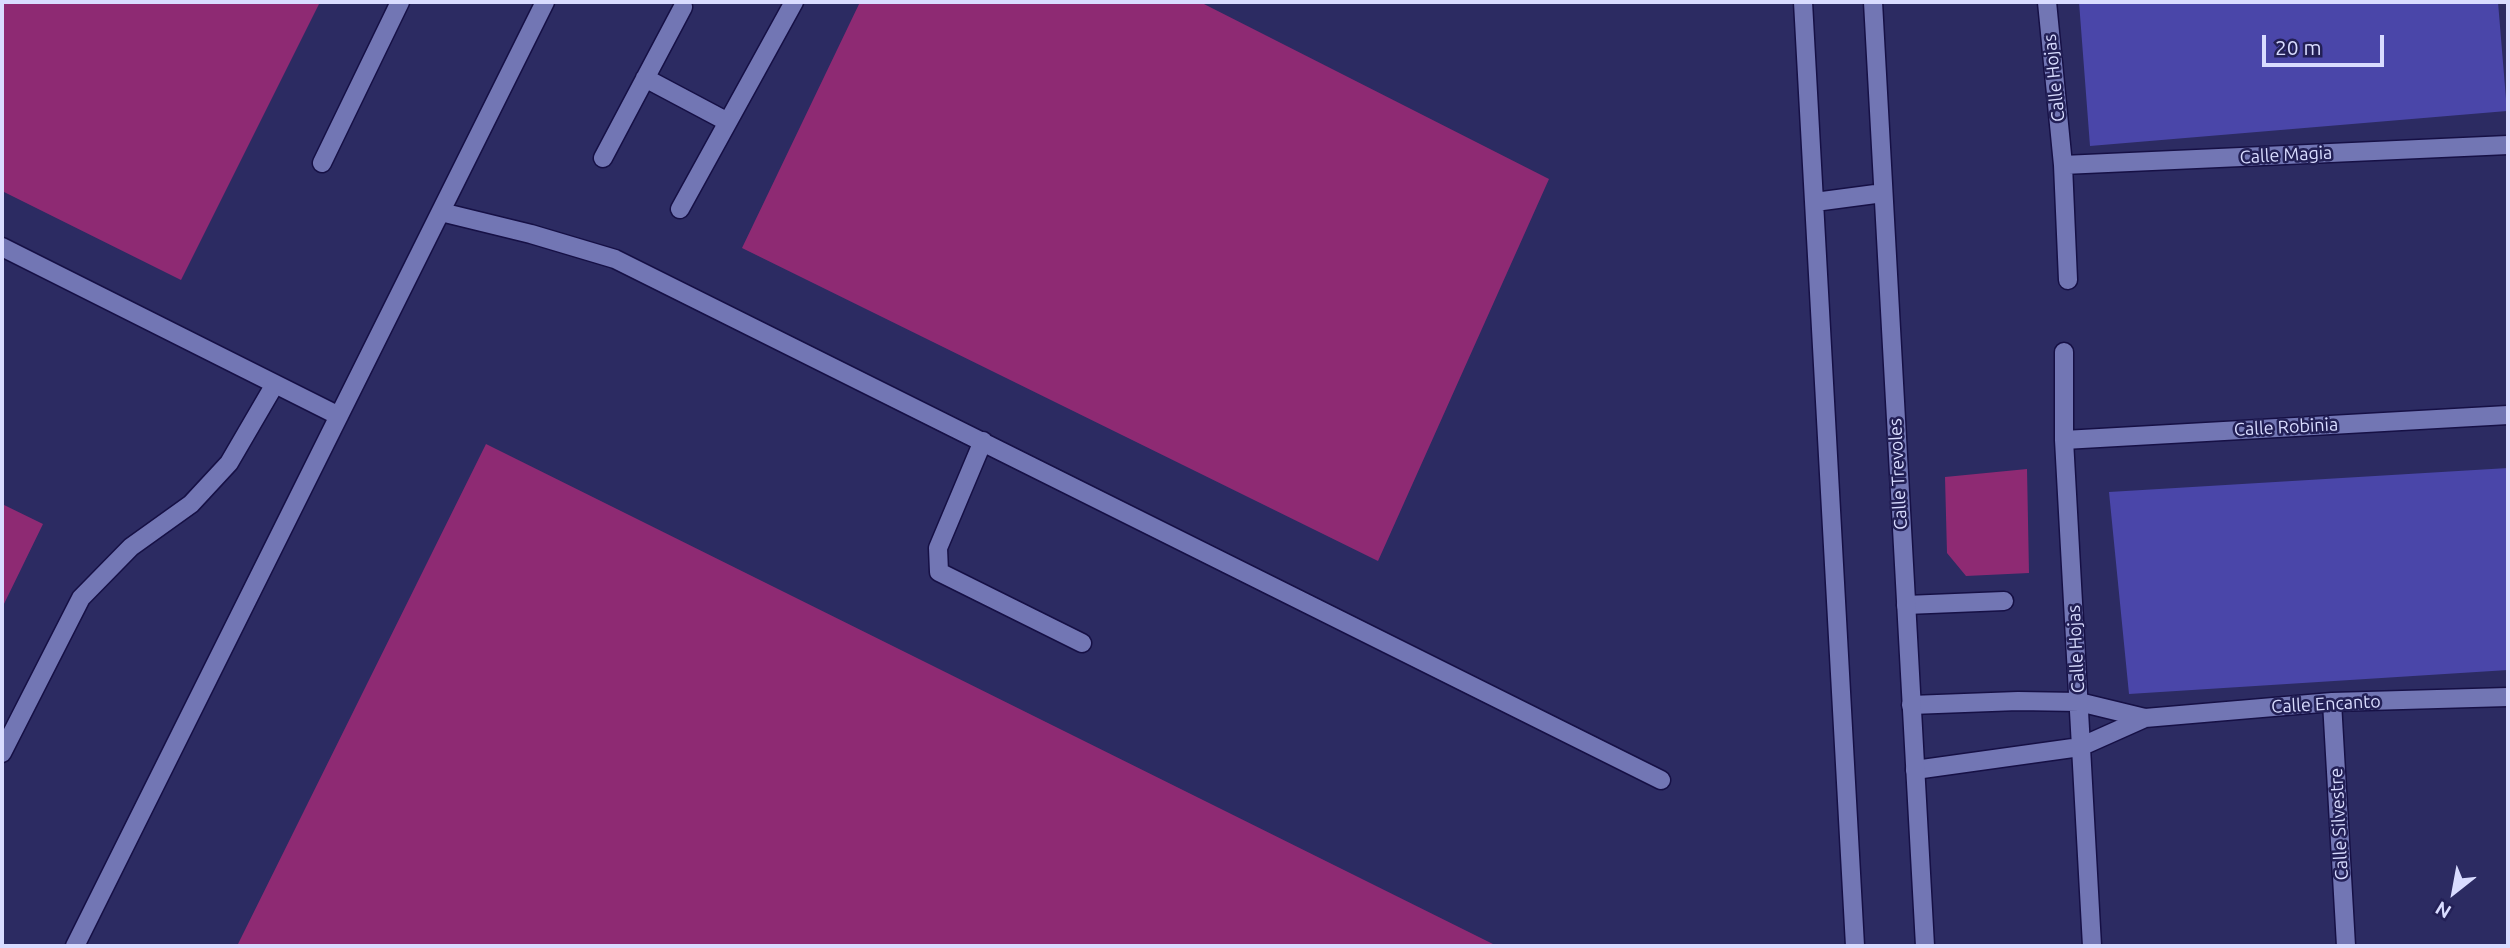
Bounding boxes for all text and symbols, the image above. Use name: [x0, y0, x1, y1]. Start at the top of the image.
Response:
scale bar: [2265, 21, 2388, 65]
street label: Calle Hojas: [2039, 33, 2069, 123]
text: 20 m: [2275, 35, 2322, 59]
street label: Calle Magia: [2239, 142, 2333, 168]
street label: Calle Robinia: [2233, 413, 2339, 441]
street label: Calle Trevoles: [1884, 418, 1912, 530]
street label: Calle Hojas: [2063, 604, 2089, 694]
street label: Calle Encanto: [2271, 690, 2381, 718]
street label: Calle Silvestre: [2325, 767, 2353, 881]
north arrow: [2419, 857, 2489, 927]
text: N: [2431, 897, 2455, 923]

